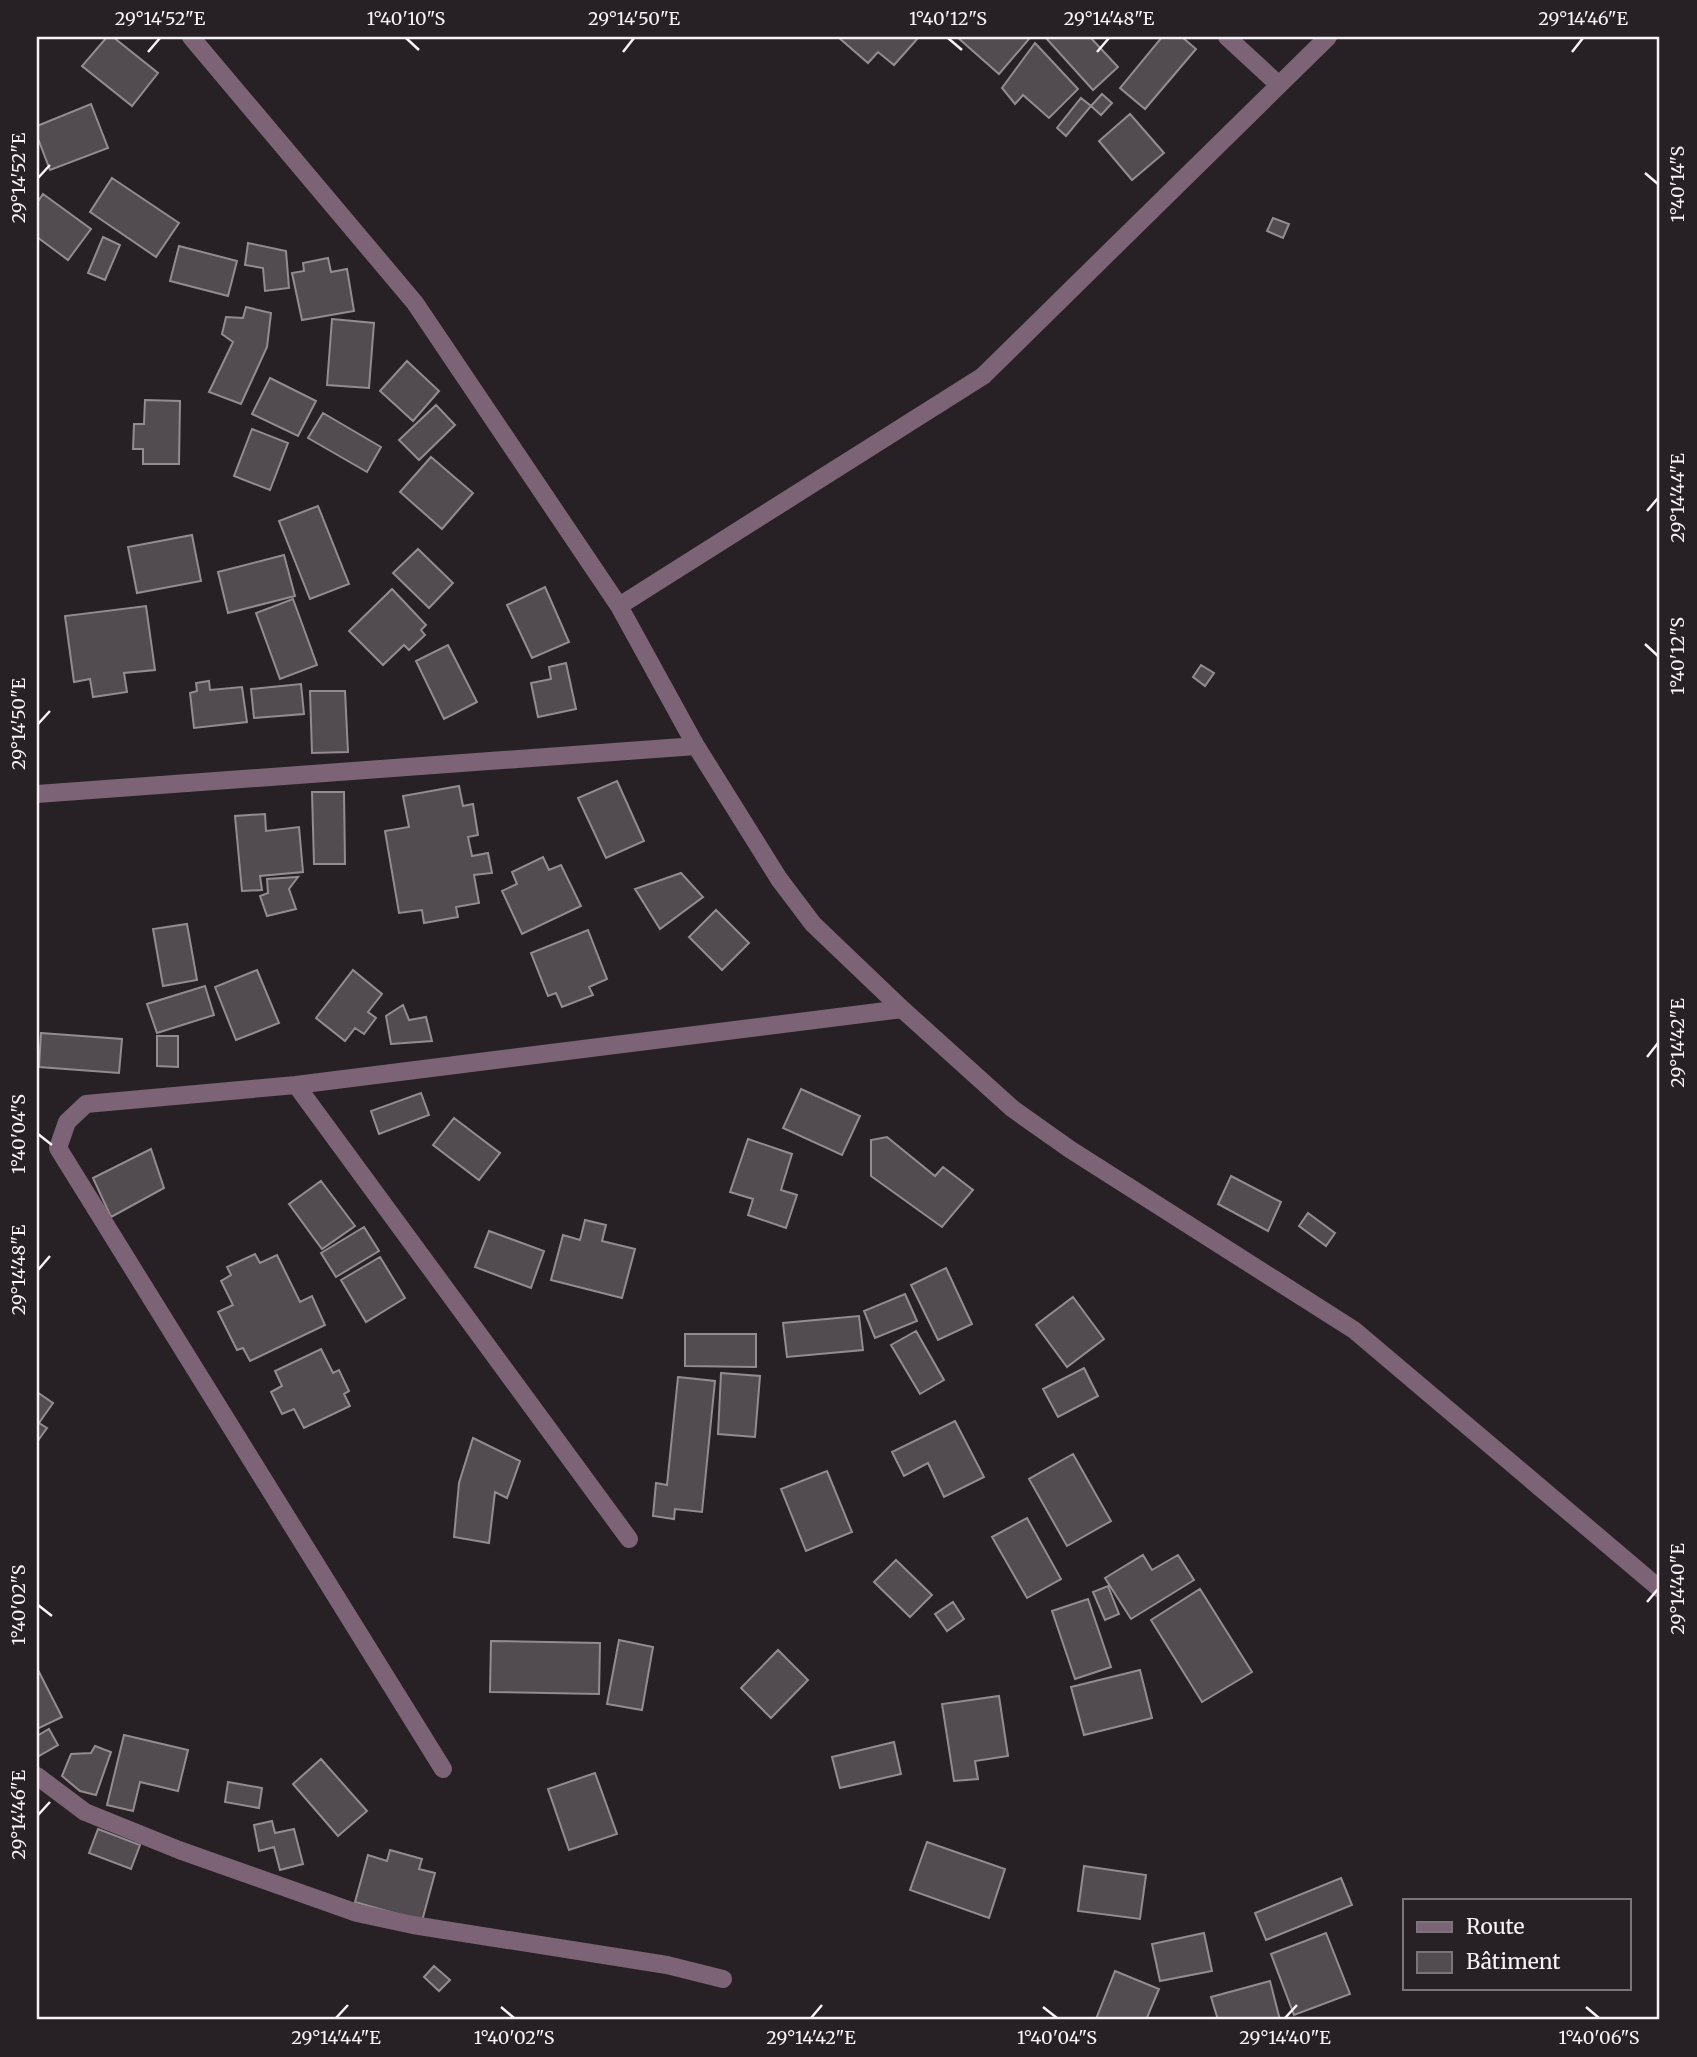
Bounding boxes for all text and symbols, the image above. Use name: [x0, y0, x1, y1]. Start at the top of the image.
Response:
text: 29°14'52"E: [115, 7, 206, 30]
text: 1°40'10"S: [367, 7, 446, 30]
text: 29°14'50"E: [588, 7, 681, 30]
text: 1°40'12"S: [909, 7, 987, 30]
text: 29°14'48"E: [1064, 7, 1155, 30]
text: 29°14'46"E: [1538, 7, 1628, 30]
text: 29°14'52"E: [7, 132, 30, 223]
text: 1°40'14"S: [1666, 146, 1689, 222]
text: 29°14'44"E: [1666, 453, 1689, 543]
text: 1°40'12"S: [1666, 617, 1689, 695]
text: 29°14'50"E: [7, 677, 30, 770]
text: 29°14'42"E: [1666, 998, 1689, 1088]
text: 1°40'04"S: [7, 1094, 30, 1174]
text: 29°14'48"E: [7, 1224, 30, 1315]
text: 29°14'40"E: [1666, 1543, 1689, 1635]
text: 1°40'02"S: [7, 1564, 30, 1645]
text: 29°14'46"E: [7, 1770, 30, 1860]
legend: [1403, 1899, 1630, 1990]
text: Route: [1466, 1913, 1524, 1940]
text: Bâtiment: [1466, 1948, 1560, 1975]
text: 29°14'44"E: [291, 2026, 381, 2049]
text: 1°40'02"S: [474, 2026, 555, 2049]
text: 29°14'42"E: [766, 2026, 856, 2049]
text: 1°40'04"S: [1017, 2026, 1097, 2049]
text: 29°14'40"E: [1239, 2026, 1331, 2049]
text: 1°40'06"S: [1559, 2026, 1640, 2049]

